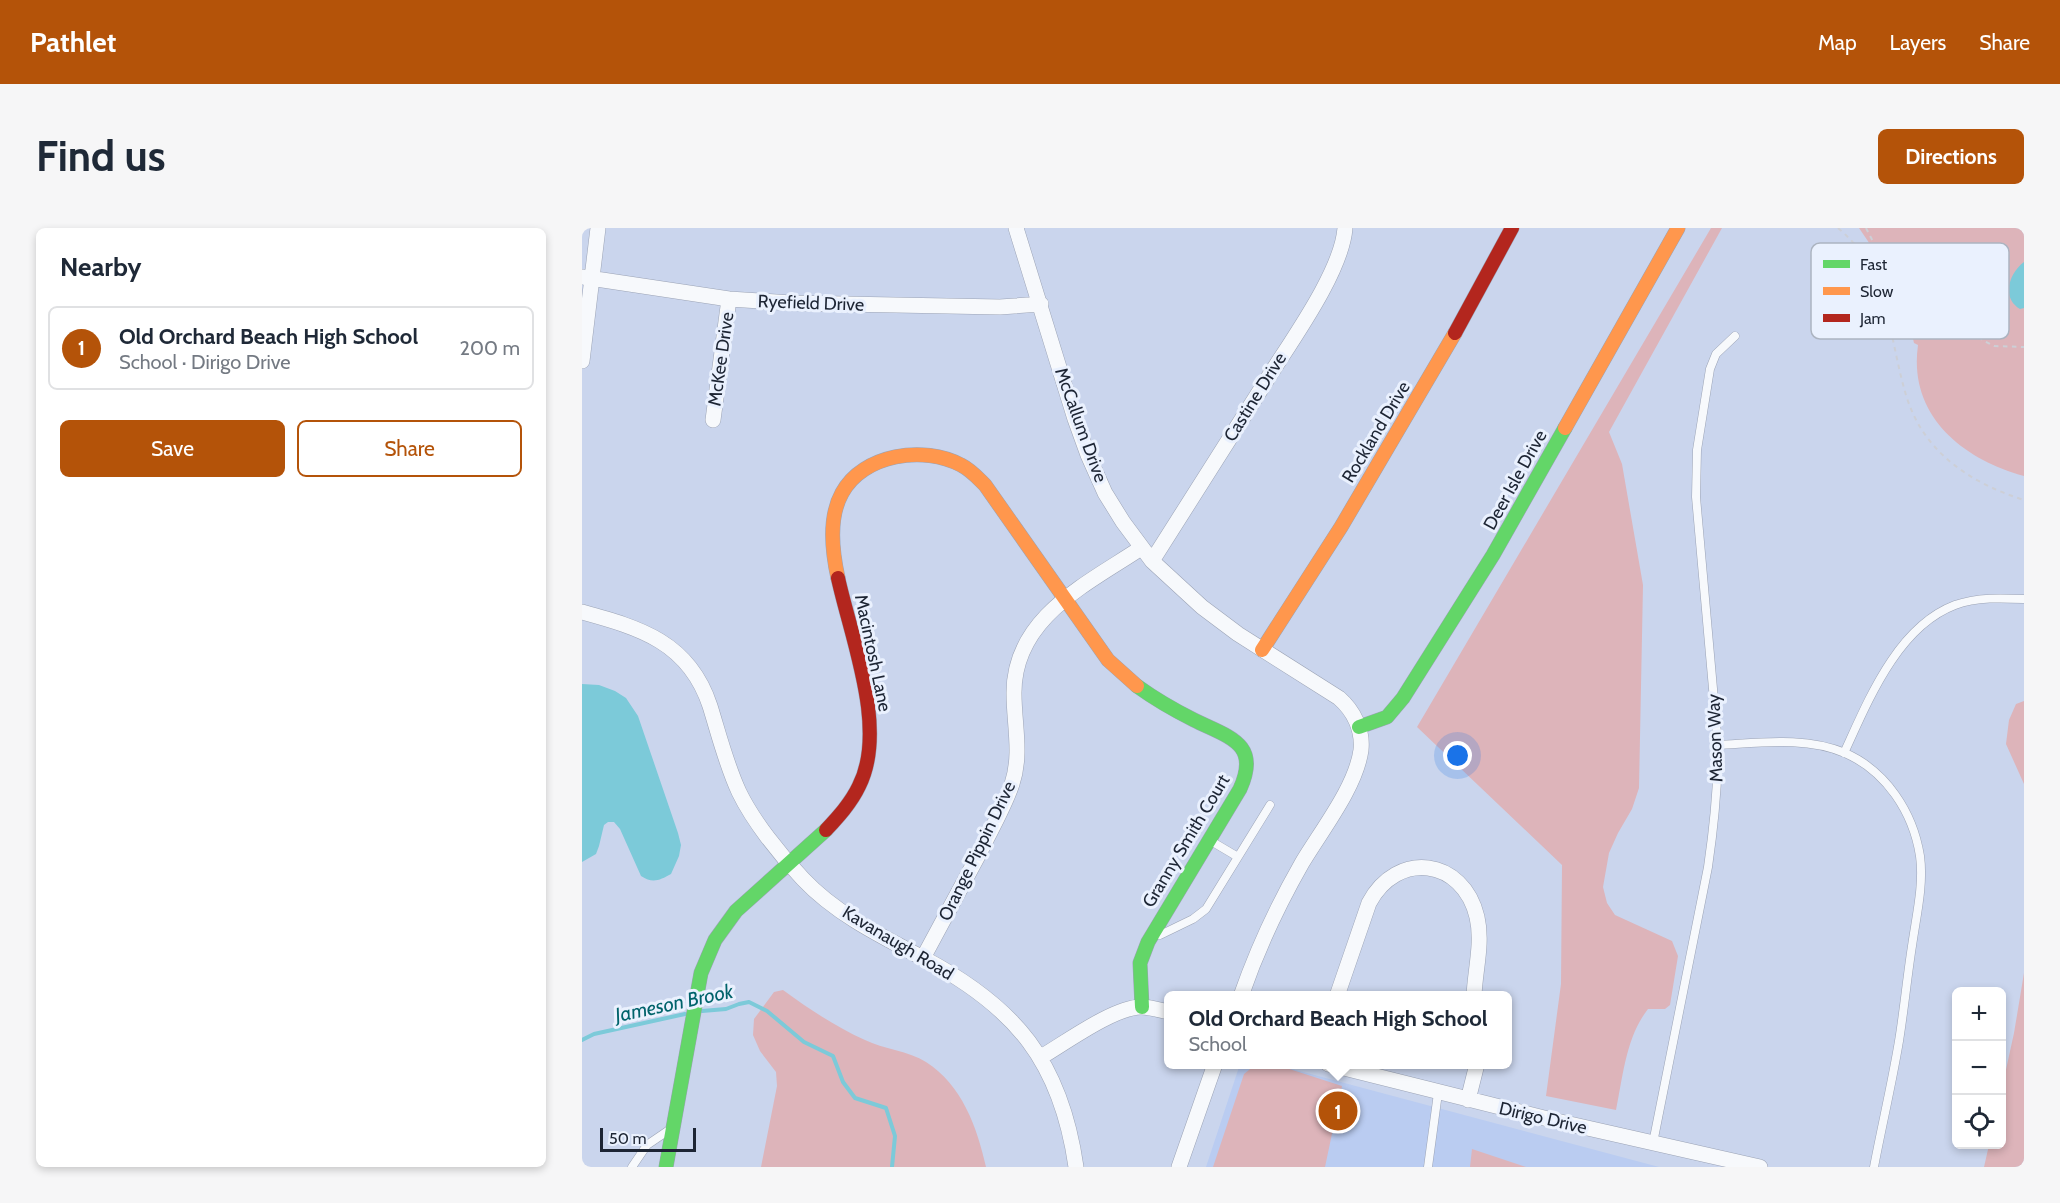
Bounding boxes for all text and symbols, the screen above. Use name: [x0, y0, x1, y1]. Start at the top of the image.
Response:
text: Pathlet: [30, 25, 116, 59]
text: Map: [1818, 30, 1857, 55]
text: Layers: [1890, 30, 1946, 55]
text: Share: [1979, 30, 2030, 55]
button: Directions: [1878, 129, 2024, 184]
text: Find us: [36, 130, 165, 182]
legend: [1811, 243, 2009, 339]
text: Nearby: [60, 251, 141, 283]
text: Fast: [1860, 255, 1888, 274]
text: Slow: [1860, 282, 1894, 301]
street label: Ryefield Drive: [757, 290, 865, 316]
text: Jam: [1859, 309, 1886, 328]
street label: McKee Drive: [704, 311, 738, 407]
text: Old Orchard Beach High School: [119, 323, 418, 350]
text: 1: [78, 336, 85, 360]
text: 200 m: [460, 336, 520, 360]
street label: Castine Drive: [1219, 348, 1291, 446]
text: School · Dirigo Drive: [119, 350, 291, 374]
street label: McCallum Drive: [1050, 365, 1112, 485]
street label: Rockland Drive: [1337, 377, 1415, 487]
button: Save: [60, 420, 285, 477]
button: Share: [297, 420, 522, 477]
street label: Deer Isle Drive: [1479, 426, 1551, 534]
street label: Macintosh Lane: [850, 592, 896, 714]
street label: Mason Way: [1702, 693, 1728, 783]
your location: [1443, 741, 1472, 770]
street label: Granny Smith Court: [1138, 771, 1234, 911]
street label: Orange Pippin Drive: [934, 778, 1020, 924]
street label: Kavanaugh Road: [838, 901, 958, 985]
water label: Jameson Brook: [611, 979, 737, 1028]
map controls: [1952, 987, 2006, 1149]
button: +: [1952, 987, 2006, 1041]
popup: [1164, 991, 1512, 1069]
text: Old Orchard Beach High School: [1188, 1005, 1488, 1032]
text: School: [1188, 1032, 1247, 1056]
button: −: [1952, 1041, 2006, 1095]
pin: 1: [1318, 1088, 1358, 1134]
button: locate: [1952, 1095, 2006, 1149]
street label: Dirigo Drive: [1497, 1097, 1589, 1139]
scale bar: [600, 1125, 696, 1152]
text: 50 m: [609, 1129, 646, 1148]

